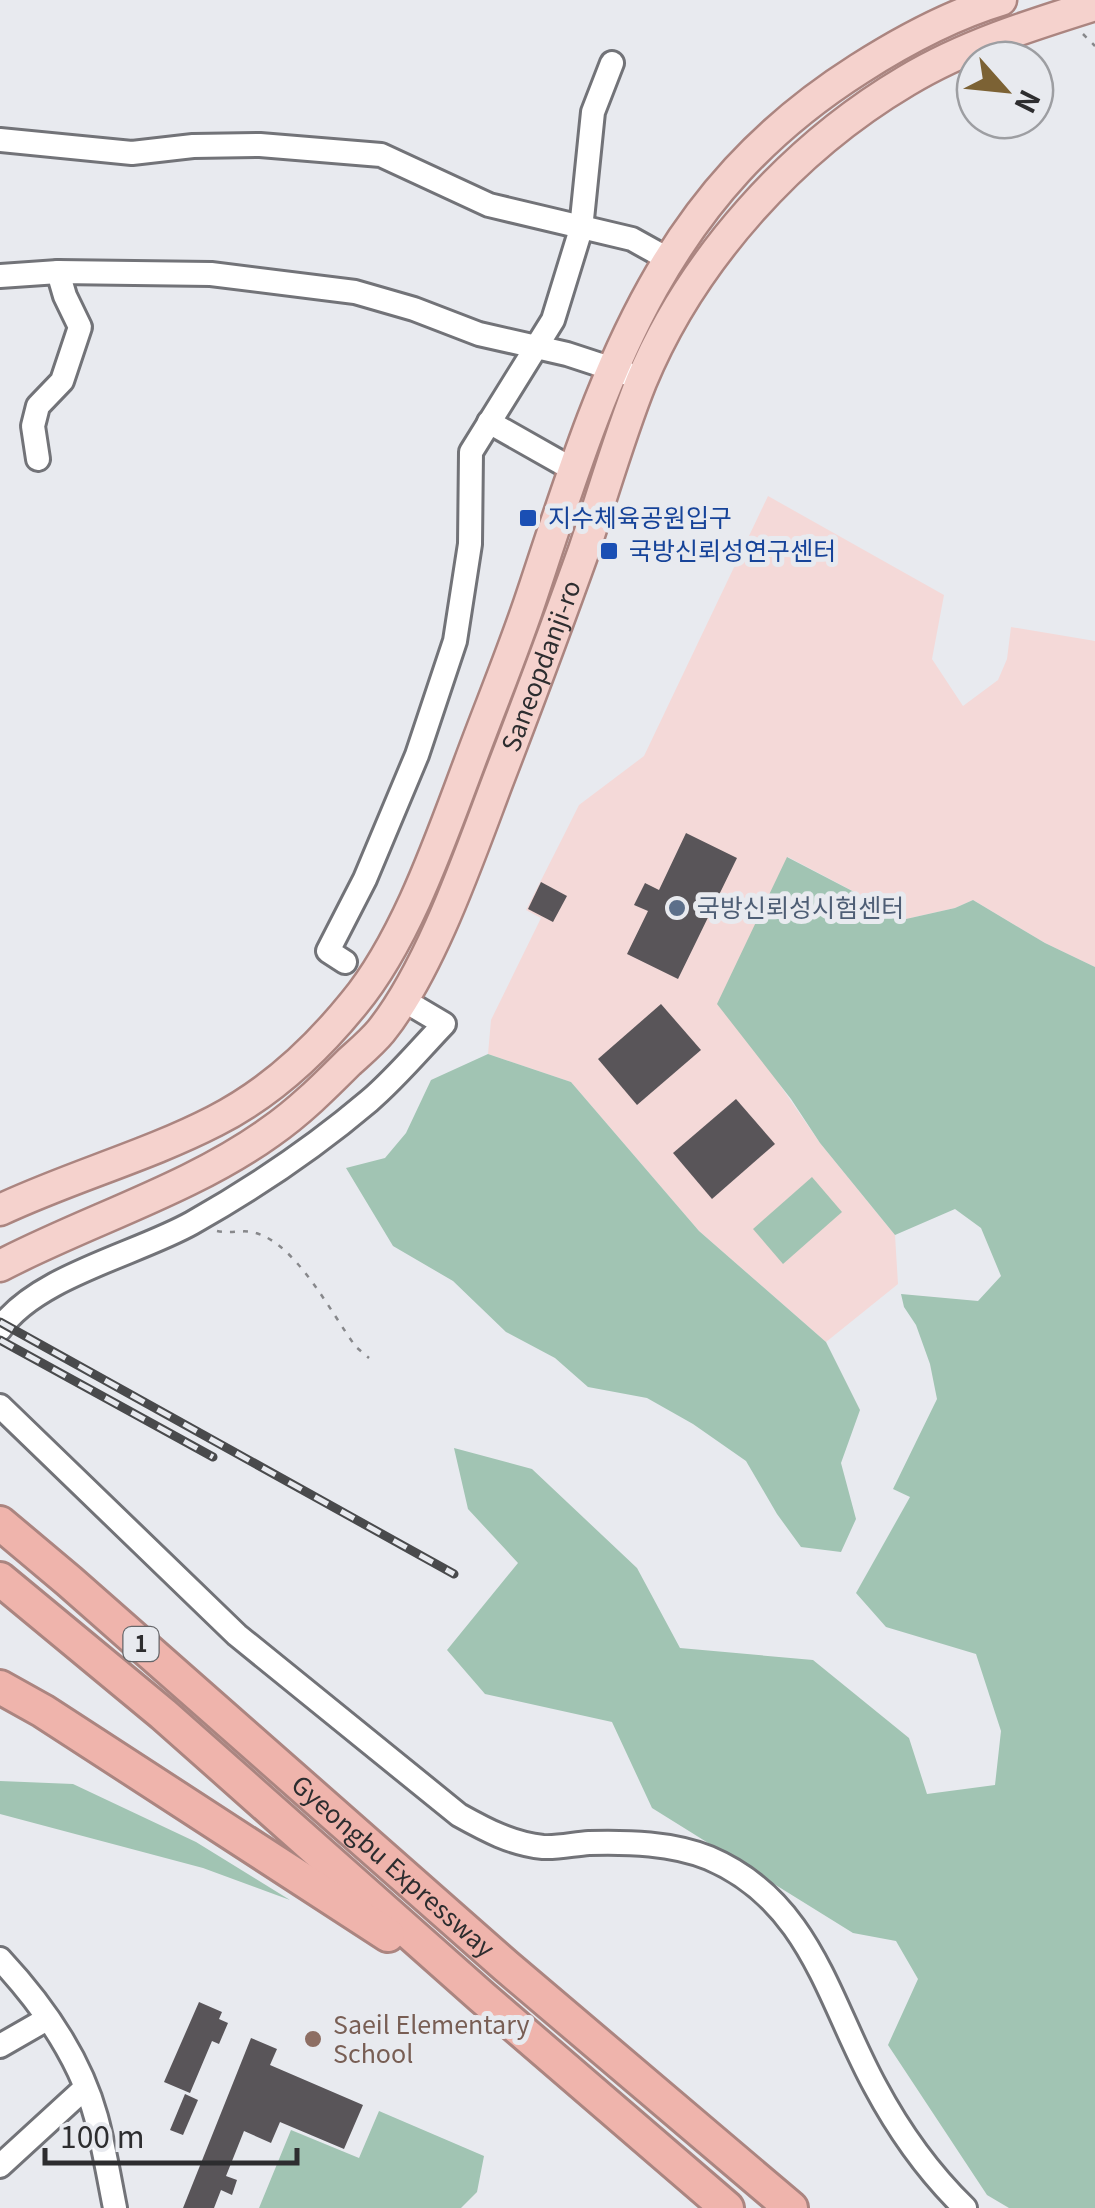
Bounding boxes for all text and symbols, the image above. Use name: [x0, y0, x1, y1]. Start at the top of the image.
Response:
north arrow: [955, 40, 1055, 140]
text: N: [1006, 84, 1052, 121]
place label: 지수체육공원입구: [548, 498, 732, 534]
marker: 지수체육공원입구: [517, 507, 539, 529]
place label: 국방신뢰성연구센터: [629, 531, 836, 567]
marker: 국방신뢰성연구센터: [598, 540, 620, 562]
street label: Saneopdanji-ro: [491, 575, 588, 756]
place label: 국방신뢰성시험센터: [697, 888, 904, 924]
marker: 국방신뢰성시험센터: [666, 897, 688, 919]
road number: 1: [124, 1627, 158, 1661]
street label: Gyeongbu Expressway: [285, 1766, 504, 1964]
place label: Saeil Elementary School: [333, 2005, 530, 2070]
marker: Saeil Elementary School: [302, 2028, 324, 2050]
scale bar: [45, 2103, 298, 2165]
text: 100 m: [60, 2113, 144, 2157]

